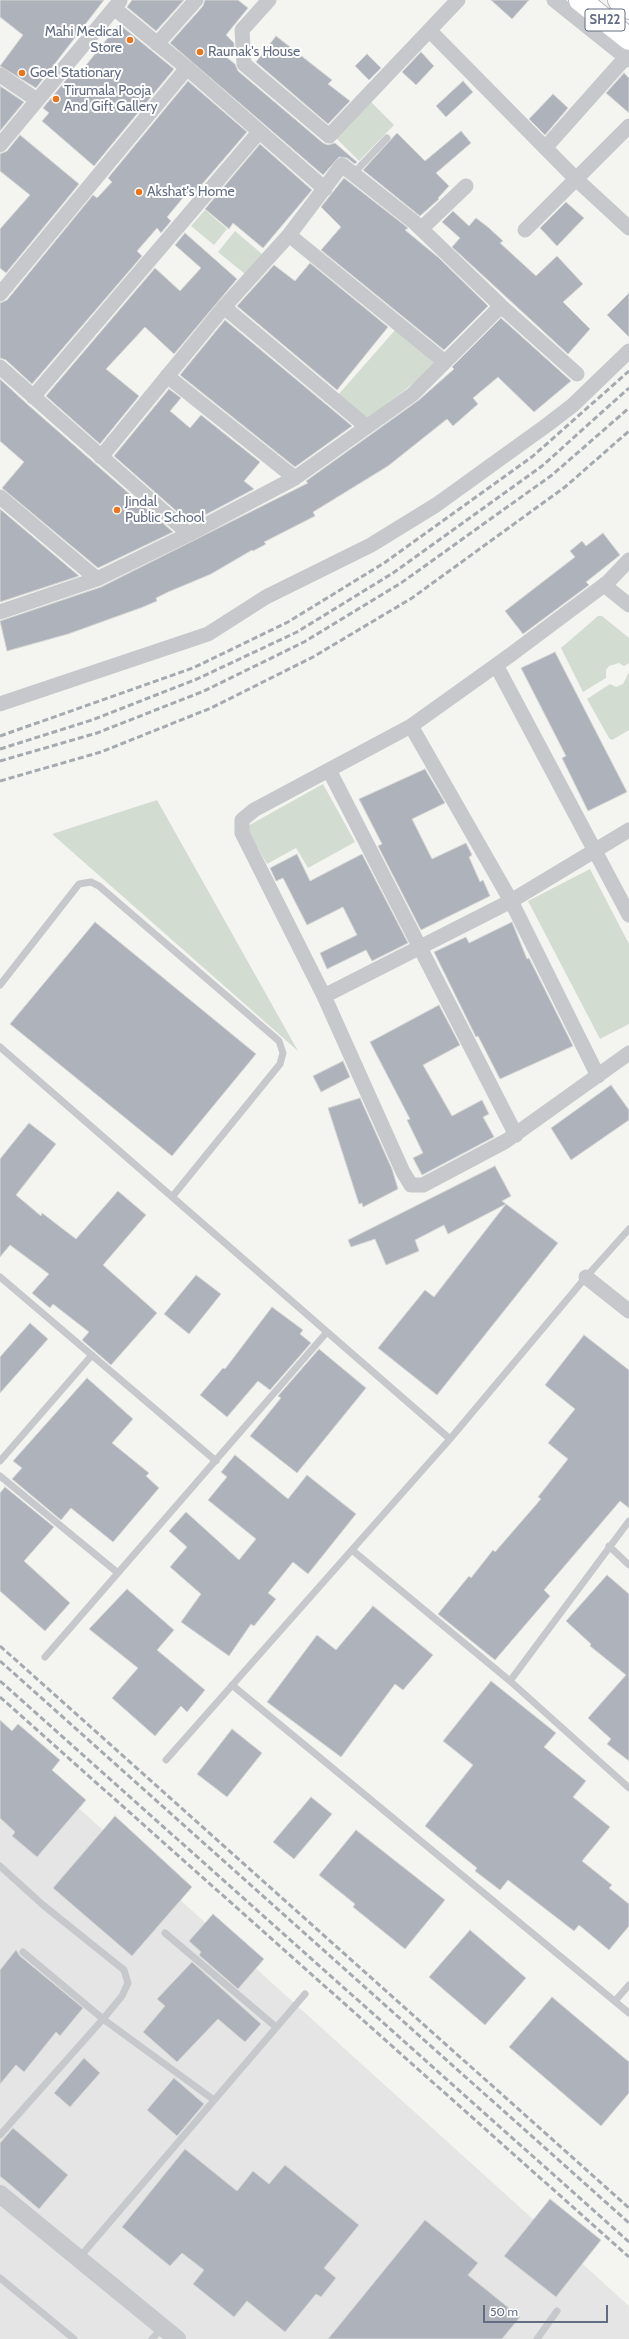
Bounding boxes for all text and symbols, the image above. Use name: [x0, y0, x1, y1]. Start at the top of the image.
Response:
road number: SH22: [585, 9, 625, 31]
place label: Mahi Medical Store: [45, 24, 122, 56]
marker: Mahi Medical Store: [125, 35, 135, 45]
place label: Raunak's House: [208, 44, 300, 60]
marker: Raunak's House: [195, 47, 205, 57]
place label: Goel Stationary: [30, 65, 121, 81]
marker: Goel Stationary: [17, 68, 27, 78]
place label: Tirumala Pooja And Gift Gallery: [64, 83, 157, 116]
marker: Tirumala Pooja And Gift Gallery: [51, 94, 61, 104]
place label: Akshat's Home: [147, 184, 235, 200]
marker: Akshat's Home: [134, 187, 144, 197]
place label: Jindal Public School: [125, 494, 205, 526]
marker: Jindal Public School: [112, 505, 122, 515]
scale bar: [485, 2297, 610, 2323]
text: 50 m: [490, 2304, 518, 2319]

